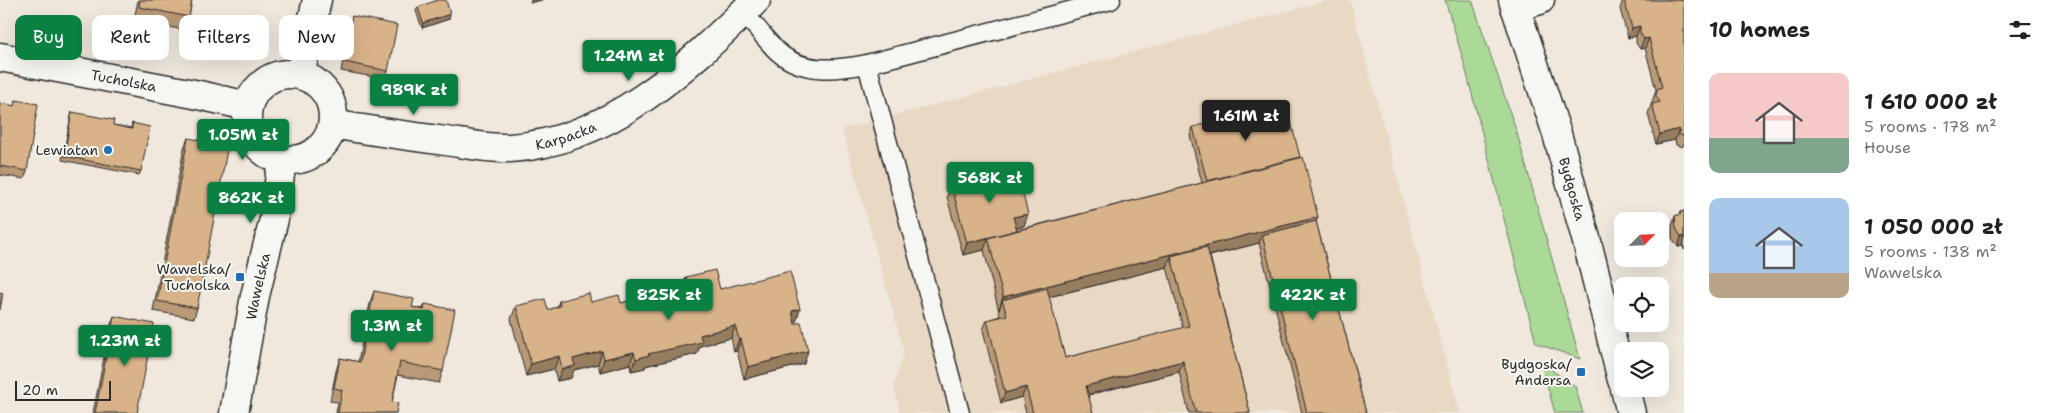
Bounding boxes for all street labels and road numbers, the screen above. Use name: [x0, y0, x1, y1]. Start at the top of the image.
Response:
street label: Tucholska: [90, 66, 158, 96]
street label: Karpacka: [534, 117, 599, 154]
street label: Bydgoska: [1555, 155, 1590, 223]
street label: Wawelska: [242, 251, 274, 321]

